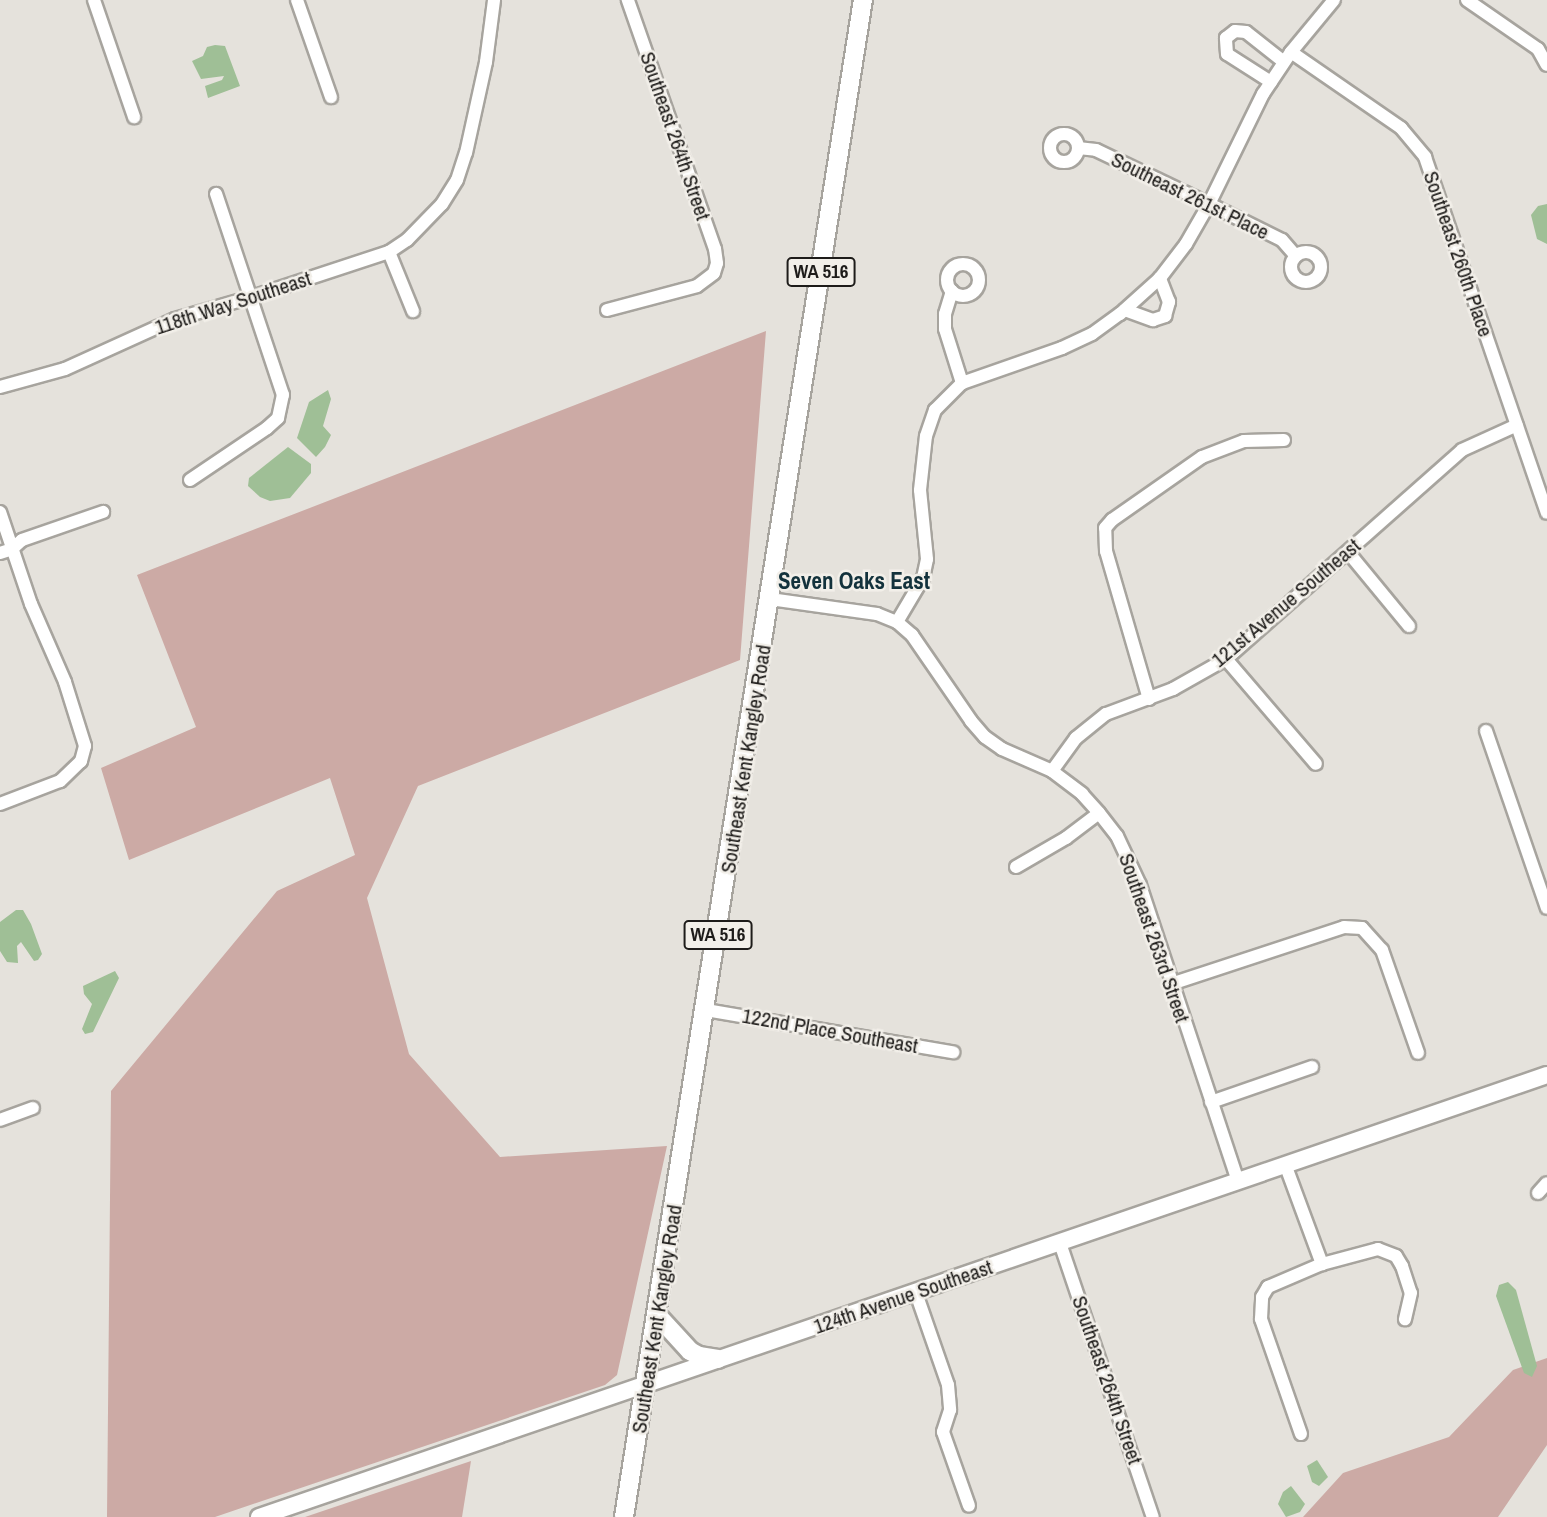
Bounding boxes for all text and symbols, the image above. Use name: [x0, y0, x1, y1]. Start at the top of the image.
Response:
street label: Southeast 264th Street: [634, 49, 716, 223]
street label: Southeast 261st Place: [1107, 147, 1273, 245]
street label: Southeast 260th Place: [1418, 168, 1498, 340]
road number: WA 516: [786, 256, 856, 288]
street label: 118th Way Southeast: [152, 266, 314, 340]
street label: 121st Avenue Southeast: [1206, 533, 1366, 673]
district label: Seven Oaks East: [778, 567, 930, 595]
street label: Southeast Kent Kangley Road: [716, 643, 776, 875]
street label: Southeast 263rd Street: [1113, 850, 1195, 1026]
road number: WA 516: [683, 920, 753, 951]
street label: 122nd Place Southeast: [740, 1003, 920, 1059]
street label: Southeast Kent Kangley Road: [627, 1203, 687, 1435]
street label: 124th Avenue Southeast: [810, 1254, 996, 1340]
street label: Southeast 264th Street: [1066, 1293, 1148, 1467]

